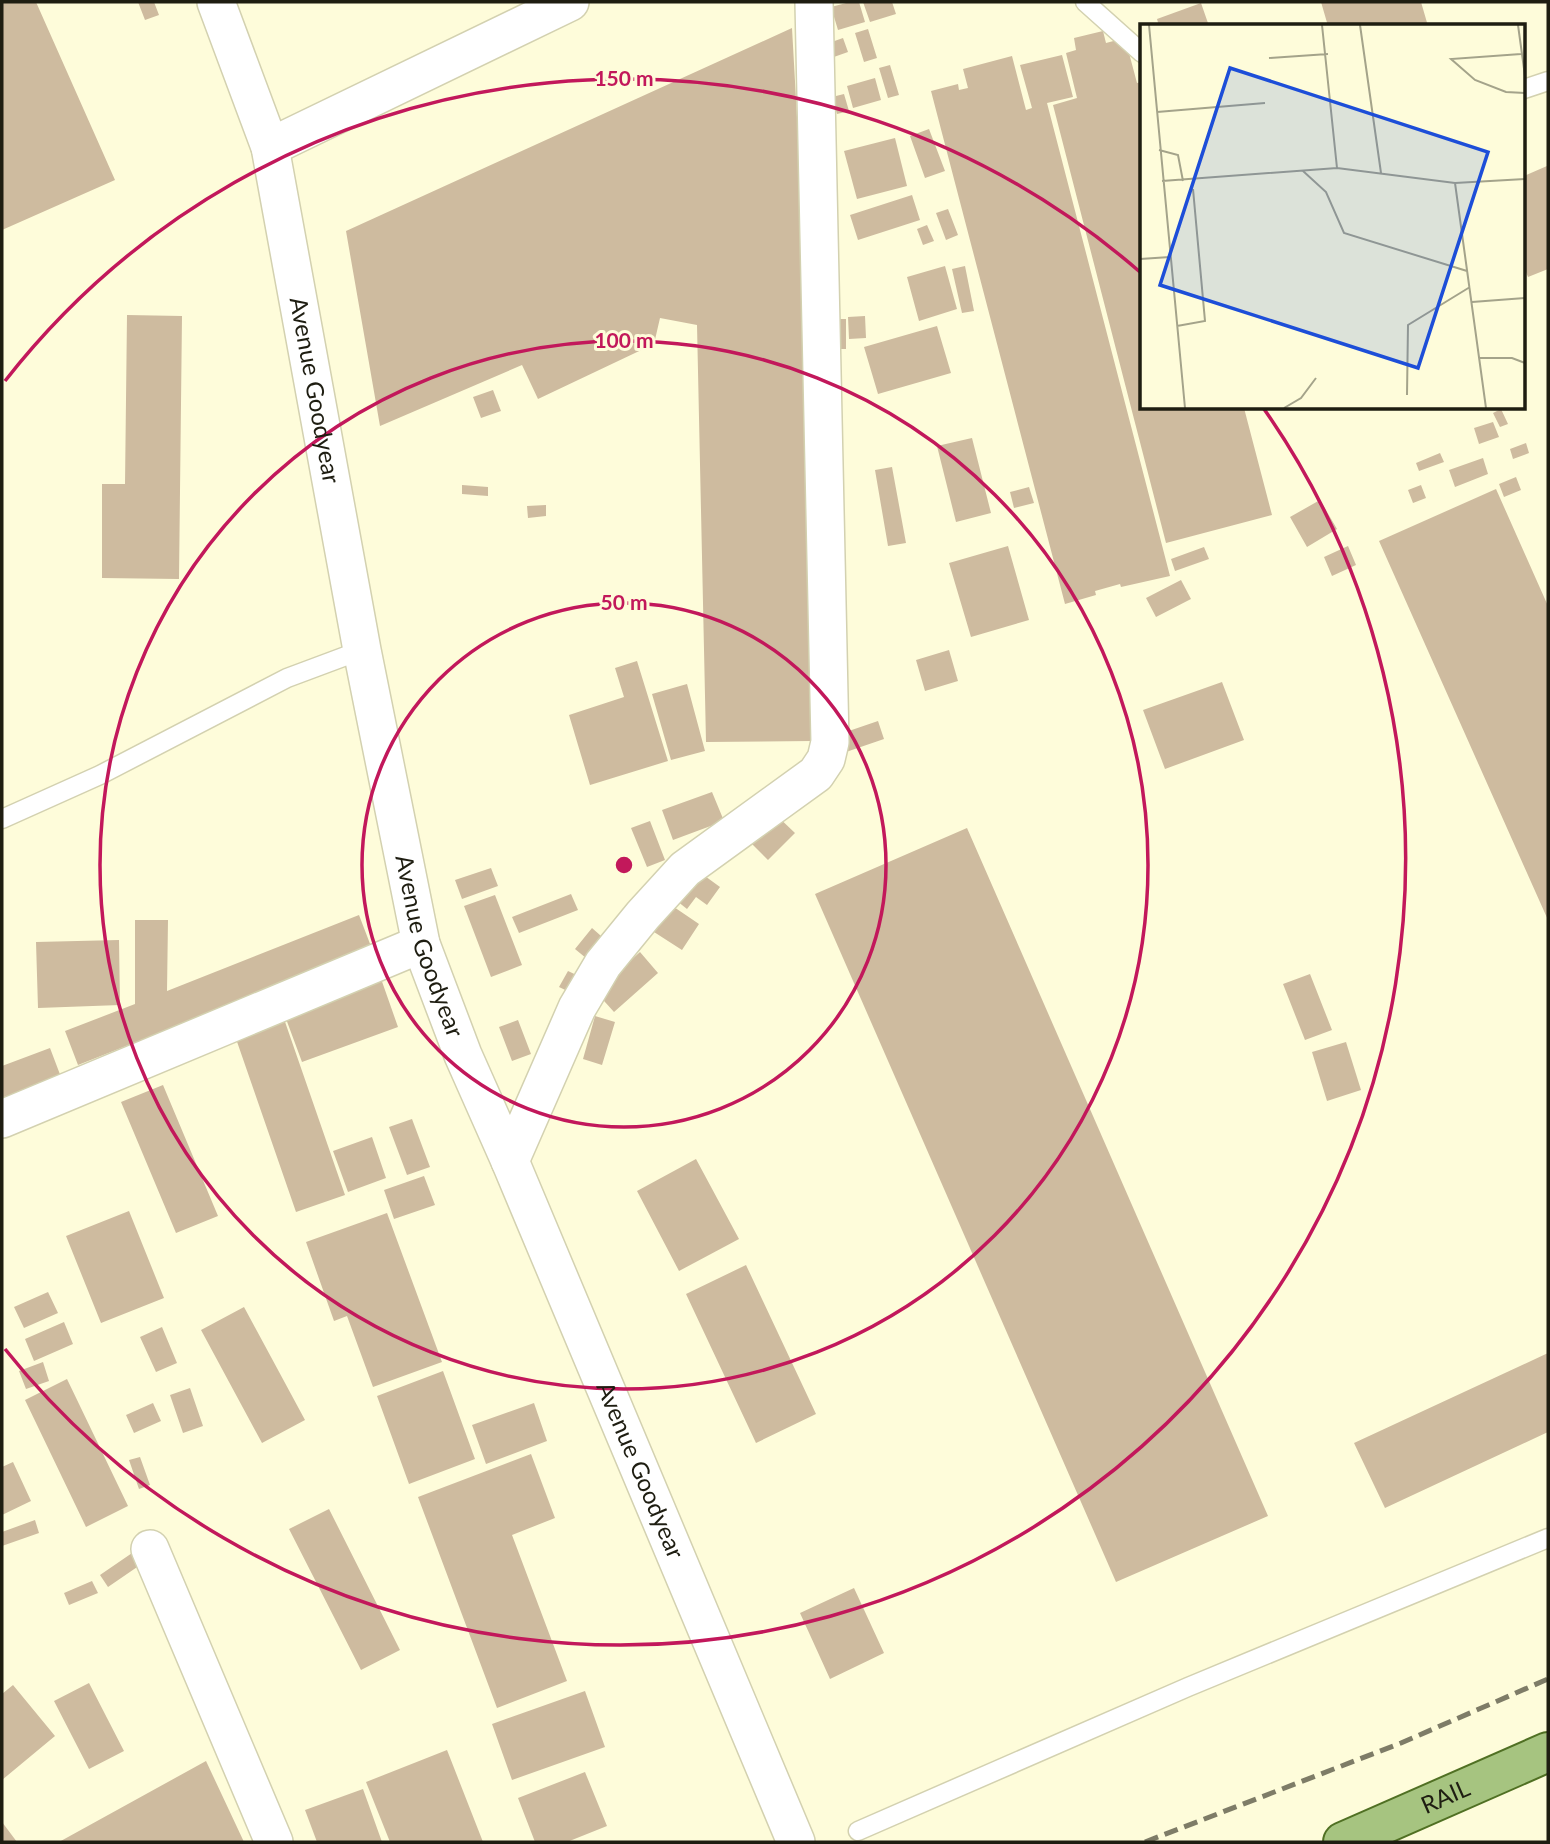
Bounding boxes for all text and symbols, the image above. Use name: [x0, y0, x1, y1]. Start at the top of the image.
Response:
inset map: [1140, 24, 1526, 410]
text: 150 m: [594, 65, 654, 90]
street label: Avenue Goodyear: [285, 294, 347, 486]
text: 100 m: [594, 327, 654, 352]
text: 50 m: [600, 589, 648, 614]
street label: Avenue Goodyear: [390, 852, 471, 1041]
centre of rings: [612, 853, 636, 877]
street label: Avenue Goodyear: [591, 1377, 691, 1563]
street label: RAIL: [1416, 1772, 1474, 1819]

